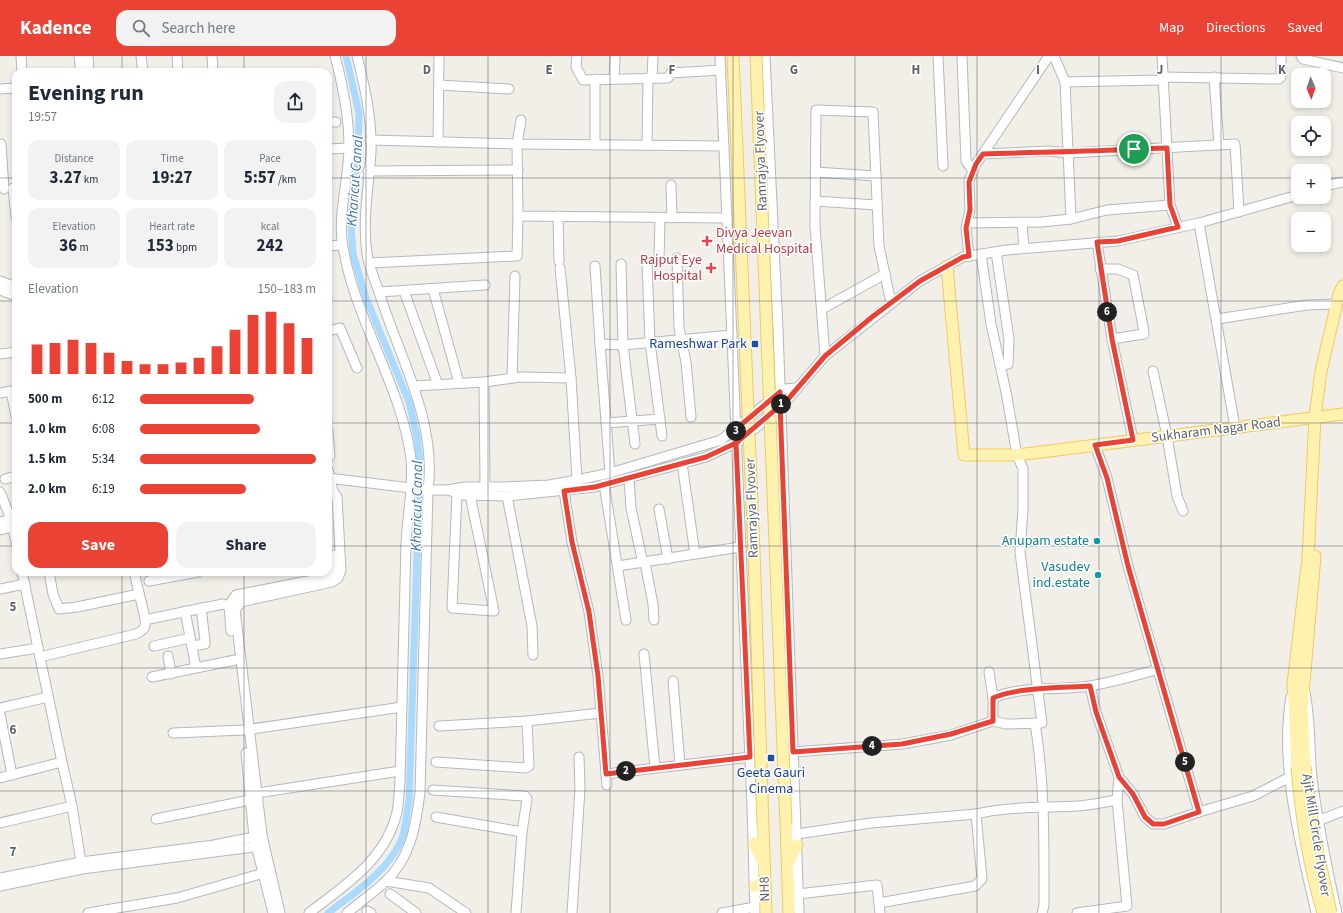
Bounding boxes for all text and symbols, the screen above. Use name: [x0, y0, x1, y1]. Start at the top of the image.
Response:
search box: [116, 10, 396, 46]
text: Kadence: [20, 15, 92, 42]
icon: search: [130, 17, 152, 39]
text: Search here: [162, 18, 235, 39]
text: Map: [1159, 18, 1184, 38]
text: Directions: [1206, 18, 1265, 38]
text: Saved: [1287, 18, 1323, 38]
text: D: [423, 61, 431, 79]
text: E: [545, 61, 553, 79]
text: F: [669, 61, 676, 79]
text: G: [790, 61, 798, 79]
text: H: [912, 61, 920, 79]
text: I: [1036, 61, 1040, 79]
text: J: [1157, 61, 1163, 79]
text: K: [1278, 61, 1287, 79]
north arrow: [1291, 68, 1331, 108]
map controls: [1291, 68, 1331, 252]
text: Evening run: [28, 77, 144, 109]
button: share: [274, 81, 316, 123]
text: 19:57: [28, 108, 57, 126]
street label: Ramrajya Flyover: [749, 110, 773, 212]
button: locate: [1291, 116, 1331, 156]
pin: [1117, 132, 1151, 166]
water label: Kharicut Canal: [341, 135, 369, 227]
icon: arrive: [1123, 138, 1145, 160]
text: Distance: [54, 151, 94, 166]
text: Time: [160, 151, 184, 166]
text: Pace: [259, 151, 281, 166]
button: +: [1291, 164, 1331, 204]
text: 3.27: [50, 166, 82, 190]
text: 19:27: [151, 166, 193, 190]
text: 5:57: [244, 166, 276, 190]
text: km: [82, 172, 98, 187]
text: /km: [276, 172, 296, 187]
button: −: [1291, 212, 1331, 252]
text: Elevation: [53, 219, 95, 234]
text: Heart rate: [149, 219, 195, 234]
text: kcal: [261, 219, 279, 234]
place label: Divya Jeevan Medical Hospital: [716, 223, 813, 259]
text: 36: [59, 234, 77, 258]
text: 153: [147, 234, 174, 258]
text: 242: [257, 234, 283, 258]
marker: Divya Jeevan Medical Hospital: [701, 235, 713, 247]
text: m: [77, 240, 89, 255]
text: bpm: [174, 240, 197, 255]
place label: Rajput Eye Hospital: [640, 250, 702, 286]
marker: Rajput Eye Hospital: [705, 262, 717, 274]
text: Elevation: [28, 280, 79, 298]
text: 150–183 m: [258, 280, 316, 298]
pin: 6: [1097, 302, 1117, 322]
text: 6: [1104, 304, 1110, 319]
place label: Rameshwar Park: [649, 334, 747, 354]
marker: Rameshwar Park: [750, 339, 760, 349]
text: 500 m: [28, 390, 62, 408]
text: 6:12: [92, 390, 115, 408]
pin: 1: [771, 394, 791, 414]
text: 1: [778, 396, 784, 411]
street label: Sukharam Nagar Road: [1150, 412, 1282, 448]
text: 1.0 km: [28, 420, 67, 438]
text: 6:08: [92, 420, 115, 438]
pin: 3: [726, 421, 746, 441]
text: 3: [733, 423, 739, 438]
text: 1.5 km: [28, 450, 67, 468]
text: 5:34: [92, 450, 115, 468]
street label: Ramrajya Flyover: [740, 457, 764, 559]
water label: Kharicut Canal: [406, 460, 428, 552]
text: 2.0 km: [28, 480, 67, 498]
text: 6:19: [92, 480, 115, 498]
button: Save: [28, 522, 168, 568]
button: Share: [176, 522, 316, 568]
place label: Anupam estate: [1002, 531, 1089, 551]
marker: Anupam estate: [1092, 536, 1102, 546]
place label: Vasudev ind.estate: [1032, 557, 1090, 593]
marker: Vasudev ind.estate: [1093, 570, 1103, 580]
text: 5: [10, 598, 17, 616]
text: 6: [10, 721, 17, 739]
pin: 4: [862, 736, 882, 756]
text: 4: [869, 738, 875, 753]
pin: 5: [1175, 752, 1195, 772]
marker: Geeta Gauri Cinema: [766, 753, 776, 763]
text: 5: [1182, 754, 1188, 769]
pin: 2: [616, 761, 636, 781]
text: 2: [623, 763, 629, 778]
place label: Geeta Gauri Cinema: [737, 763, 805, 799]
street label: Ajit Mill Circle Flyover: [1296, 772, 1336, 898]
text: 7: [10, 843, 17, 861]
street label: NH8: [755, 876, 775, 902]

